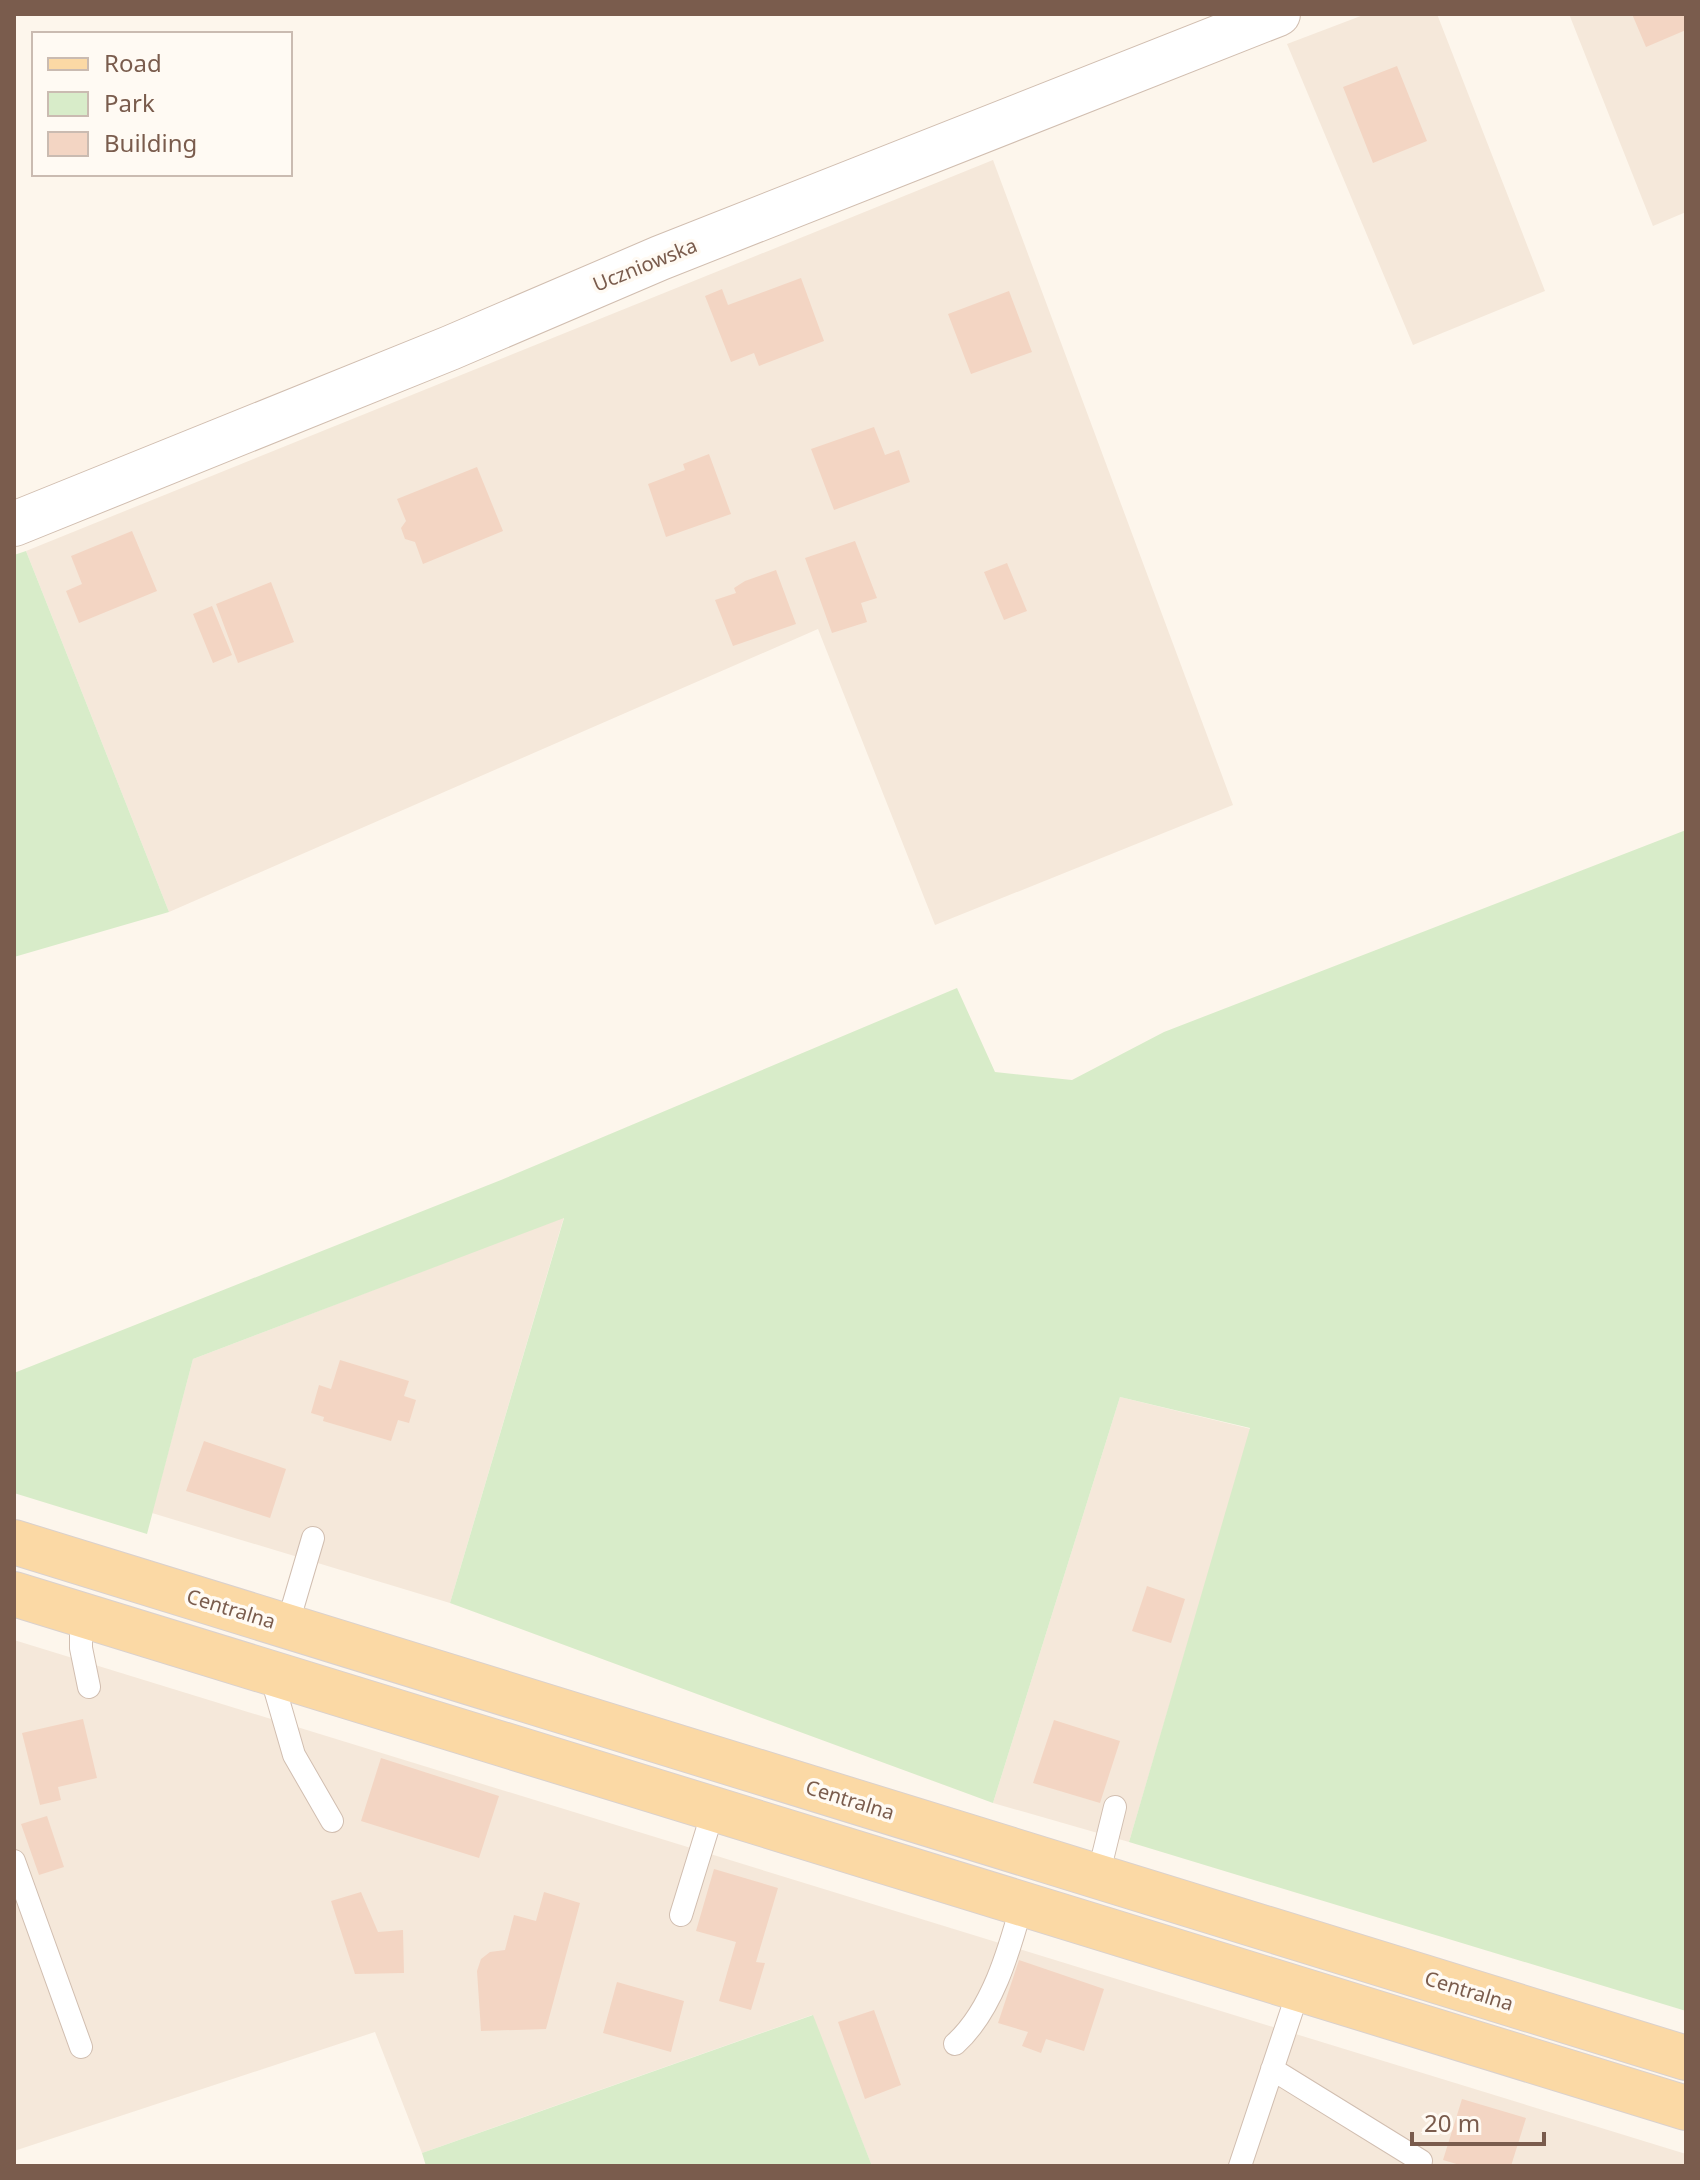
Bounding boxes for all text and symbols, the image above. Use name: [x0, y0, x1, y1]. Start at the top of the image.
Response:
legend: [32, 32, 292, 176]
text: Road: [104, 46, 162, 79]
text: Park: [104, 86, 155, 119]
text: Building: [104, 126, 197, 159]
street label: Uczniowska: [589, 231, 701, 298]
street label: Centralna: [184, 1582, 279, 1635]
street label: Centralna: [803, 1773, 898, 1826]
street label: Centralna: [1422, 1964, 1517, 2017]
scale bar: [1412, 2096, 1544, 2146]
text: 20 m: [1424, 2106, 1480, 2139]

